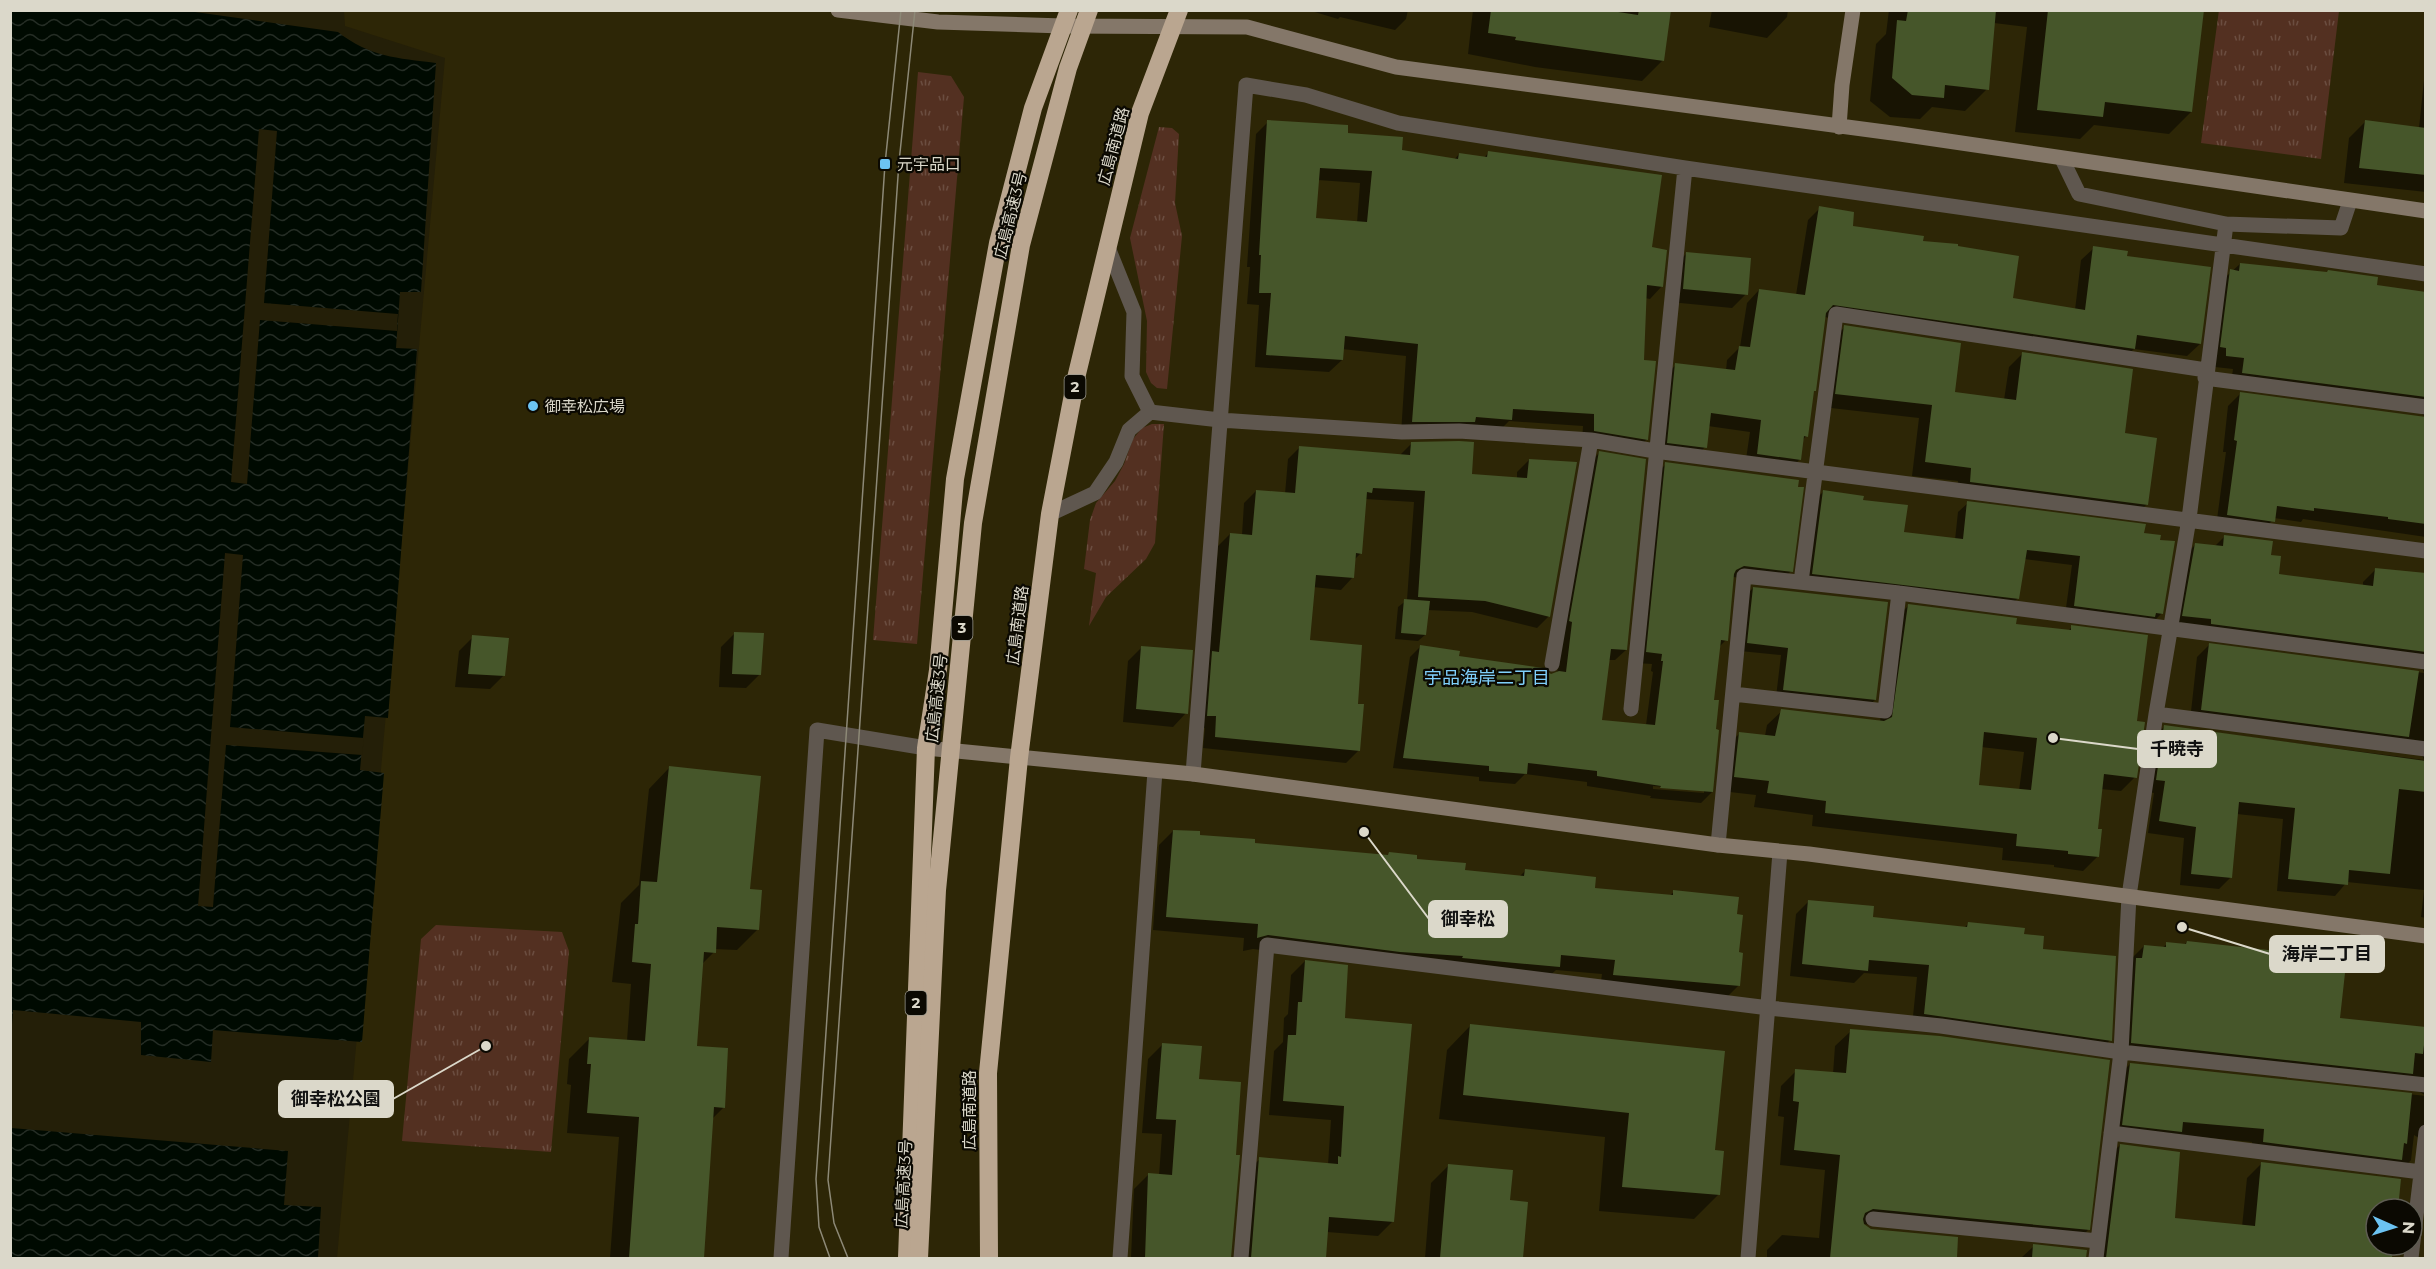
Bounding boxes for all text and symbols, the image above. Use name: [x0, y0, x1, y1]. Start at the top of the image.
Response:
street label: 広島南道路: [1094, 105, 1133, 187]
place label: 元宇品口: [897, 155, 961, 174]
marker: 元宇品口: [878, 157, 892, 171]
street label: 広島高速3号: [990, 170, 1030, 261]
road number: 2: [1064, 375, 1086, 399]
place label: 御幸松広場: [545, 397, 625, 416]
marker: 御幸松広場: [526, 399, 540, 413]
street label: 広島南道路: [1003, 584, 1032, 666]
road number: 3: [952, 616, 972, 640]
street label: 広島高速3号: [922, 653, 951, 743]
district label: 宇品海岸二丁目: [1424, 667, 1550, 689]
callout: 千暁寺: [2138, 731, 2216, 767]
text: 千暁寺: [2150, 738, 2204, 760]
callout: 御幸松: [1429, 901, 1507, 937]
text: 御幸松: [1440, 908, 1495, 930]
callout: 海岸二丁目: [2270, 936, 2384, 972]
text: 海岸二丁目: [2282, 943, 2372, 965]
road number: 2: [906, 991, 926, 1015]
street label: 広島南道路: [960, 1070, 979, 1150]
callout: 御幸松公園: [279, 1081, 393, 1117]
text: 御幸松公園: [290, 1088, 381, 1110]
street label: 広島高速3号: [892, 1139, 915, 1229]
north arrow: [2364, 1197, 2424, 1257]
text: N: [2399, 1221, 2418, 1235]

